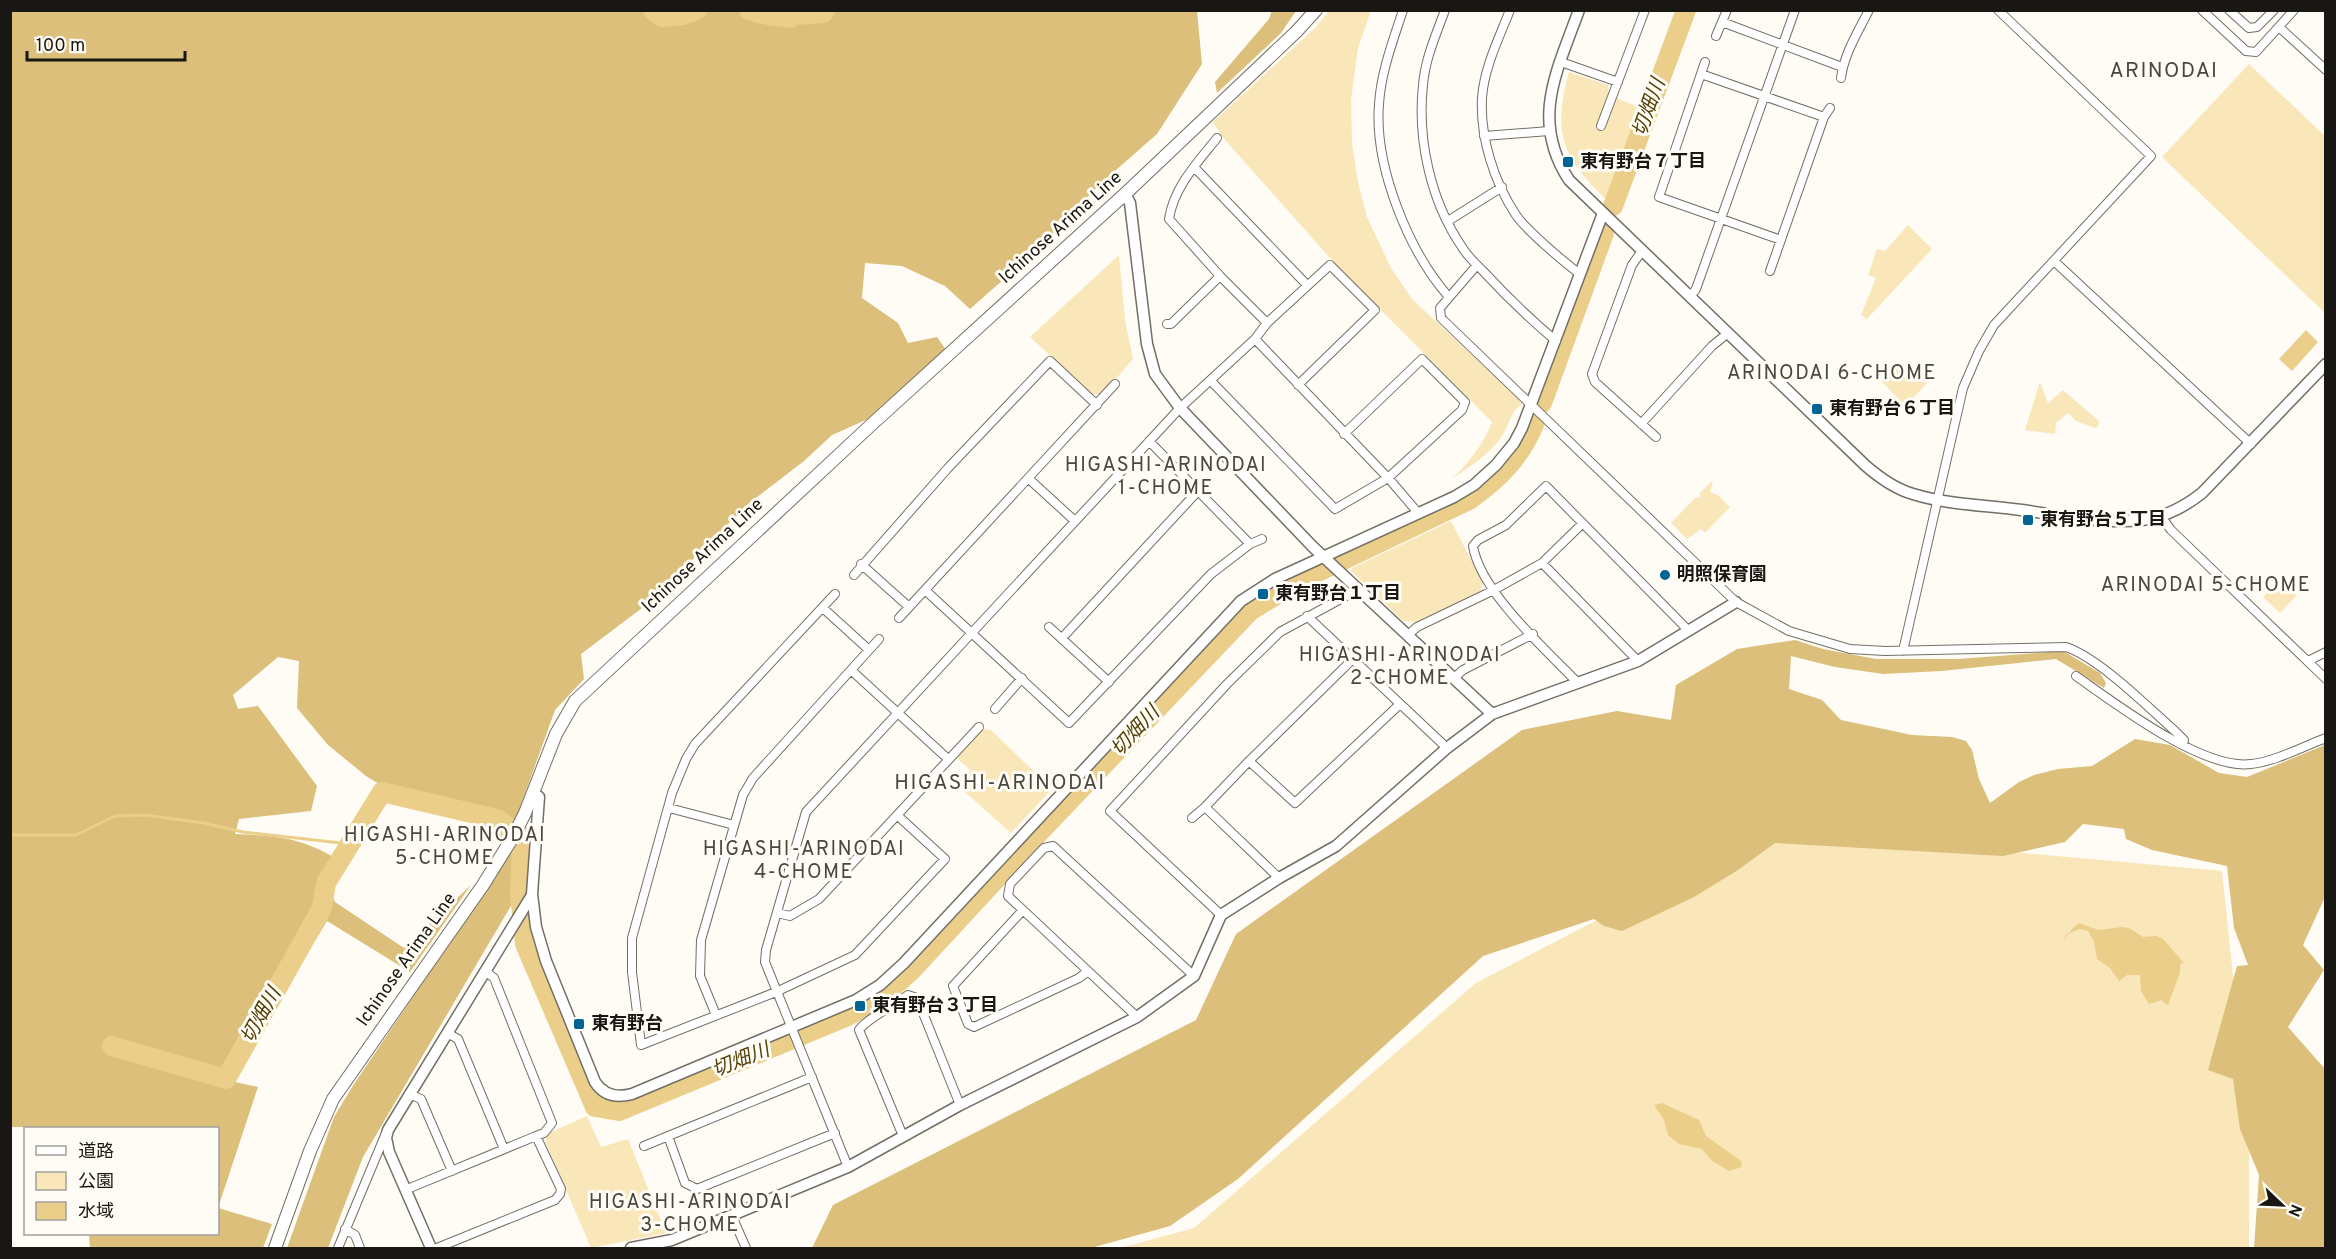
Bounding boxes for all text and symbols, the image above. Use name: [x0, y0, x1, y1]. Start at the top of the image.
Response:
scale bar: [27, 24, 184, 62]
text: 100 m: [36, 35, 85, 58]
district label: ARINODAI: [2110, 58, 2218, 85]
water label: 切畑川: [1628, 73, 1673, 141]
place label: 東有野台７丁目: [1580, 151, 1706, 174]
marker: 東有野台７丁目: [1561, 155, 1575, 169]
street label: Ichinose Arima Line: [995, 167, 1127, 289]
district label: ARINODAI 6-CHOME: [1727, 361, 1937, 387]
place label: 東有野台６丁目: [1829, 398, 1955, 421]
marker: 東有野台６丁目: [1810, 402, 1824, 416]
district label: HIGASHI-ARINODAI 1-CHOME: [1065, 453, 1267, 502]
street label: Ichinose Arima Line: [637, 494, 769, 618]
place label: 東有野台５丁目: [2040, 509, 2166, 532]
marker: 東有野台５丁目: [2021, 513, 2035, 527]
place label: 明照保育園: [1677, 564, 1767, 587]
marker: 明照保育園: [1658, 568, 1672, 582]
district label: ARINODAI 5-CHOME: [2101, 573, 2311, 599]
place label: 東有野台１丁目: [1275, 583, 1401, 606]
marker: 東有野台１丁目: [1256, 587, 1270, 601]
district label: HIGASHI-ARINODAI 2-CHOME: [1299, 643, 1501, 692]
water label: 切畑川: [1106, 700, 1167, 763]
district label: HIGASHI-ARINODAI: [894, 770, 1106, 797]
district label: HIGASHI-ARINODAI 5-CHOME: [344, 823, 546, 872]
district label: HIGASHI-ARINODAI 4-CHOME: [703, 837, 905, 886]
street label: Ichinose Arima Line: [352, 889, 462, 1031]
water label: 切畑川: [236, 982, 289, 1049]
place label: 東有野台３丁目: [872, 995, 998, 1018]
marker: 東有野台３丁目: [853, 999, 867, 1013]
place label: 東有野台: [591, 1013, 663, 1036]
marker: 東有野台: [572, 1017, 586, 1031]
water label: 切畑川: [708, 1037, 776, 1084]
legend: [24, 1127, 219, 1235]
text: 道路: [78, 1141, 114, 1164]
text: 公園: [78, 1171, 114, 1194]
north arrow: [2252, 1175, 2312, 1235]
district label: HIGASHI-ARINODAI 3-CHOME: [589, 1190, 791, 1239]
text: 水域: [78, 1201, 114, 1224]
text: N: [2283, 1201, 2305, 1219]

